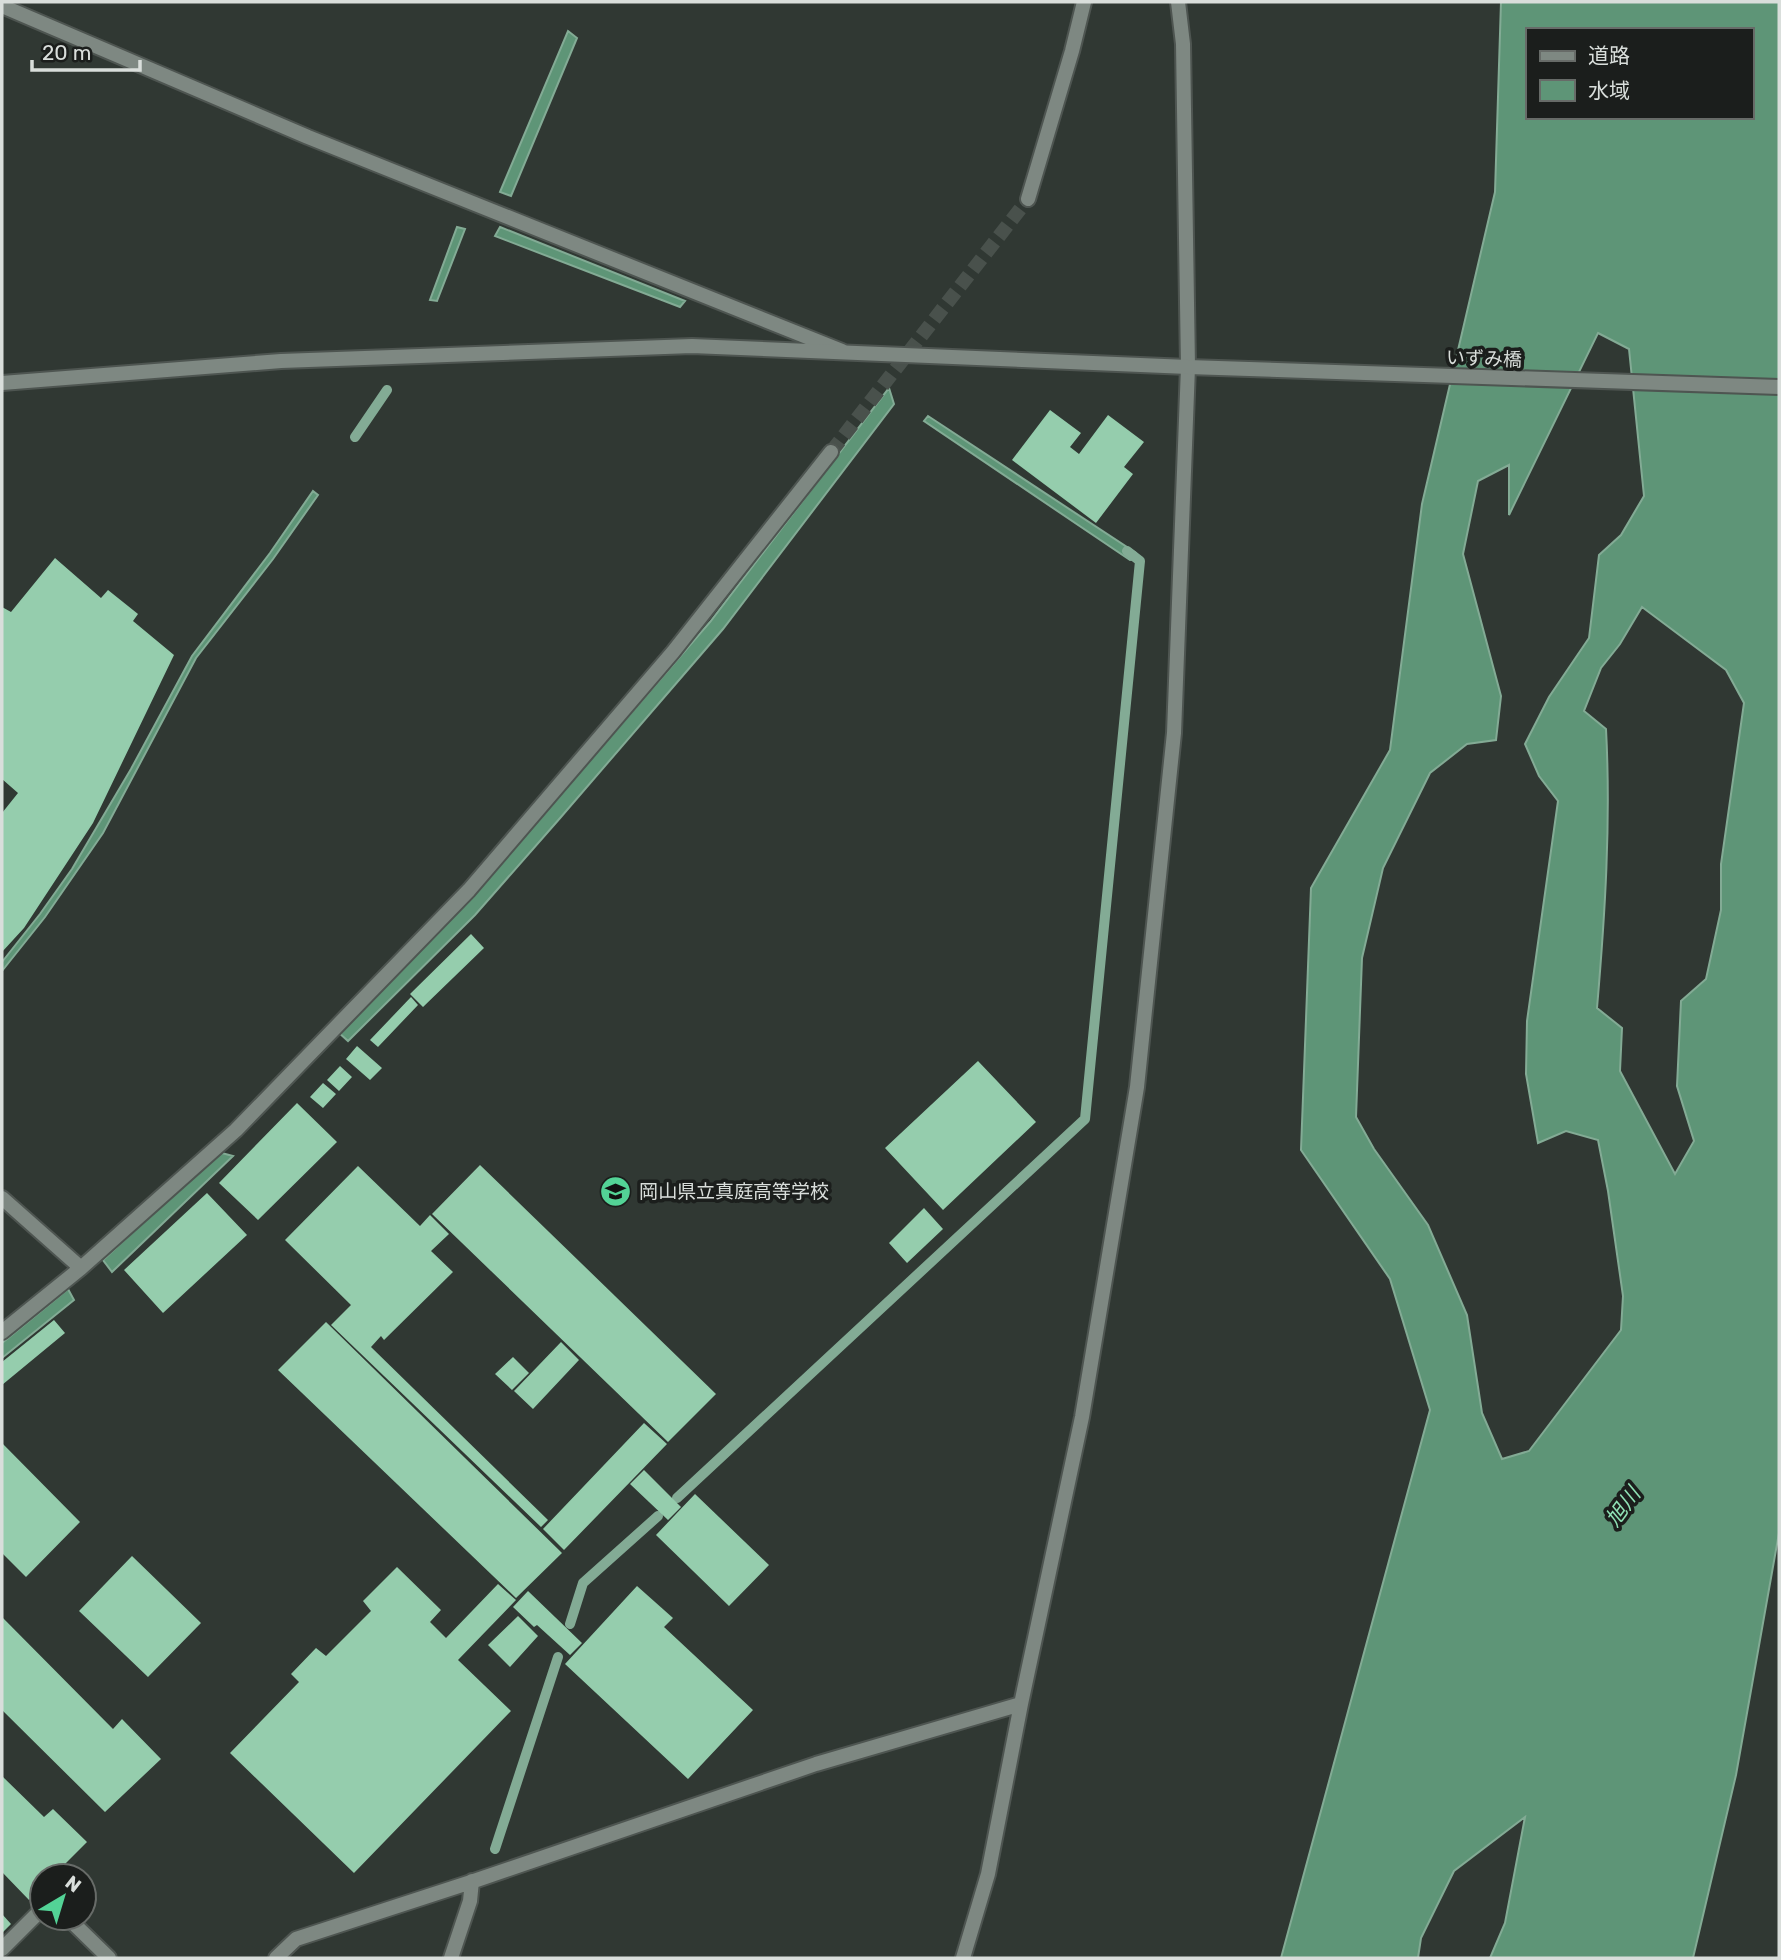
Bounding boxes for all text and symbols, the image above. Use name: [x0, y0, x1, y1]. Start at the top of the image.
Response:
scale bar: [32, 28, 140, 72]
legend: [1526, 28, 1753, 119]
text: 20 m: [42, 40, 91, 65]
text: 道路: [1588, 43, 1630, 68]
text: 水域: [1588, 78, 1630, 103]
street label: いずみ橋: [1446, 346, 1522, 371]
school or university icon: 岡山県立真庭高等学校: [599, 1174, 633, 1208]
place label: 岡山県立真庭高等学校: [639, 1180, 829, 1203]
water label: 旭川: [1600, 1481, 1646, 1531]
north arrow: [28, 1862, 98, 1932]
text: N: [61, 1871, 86, 1897]

